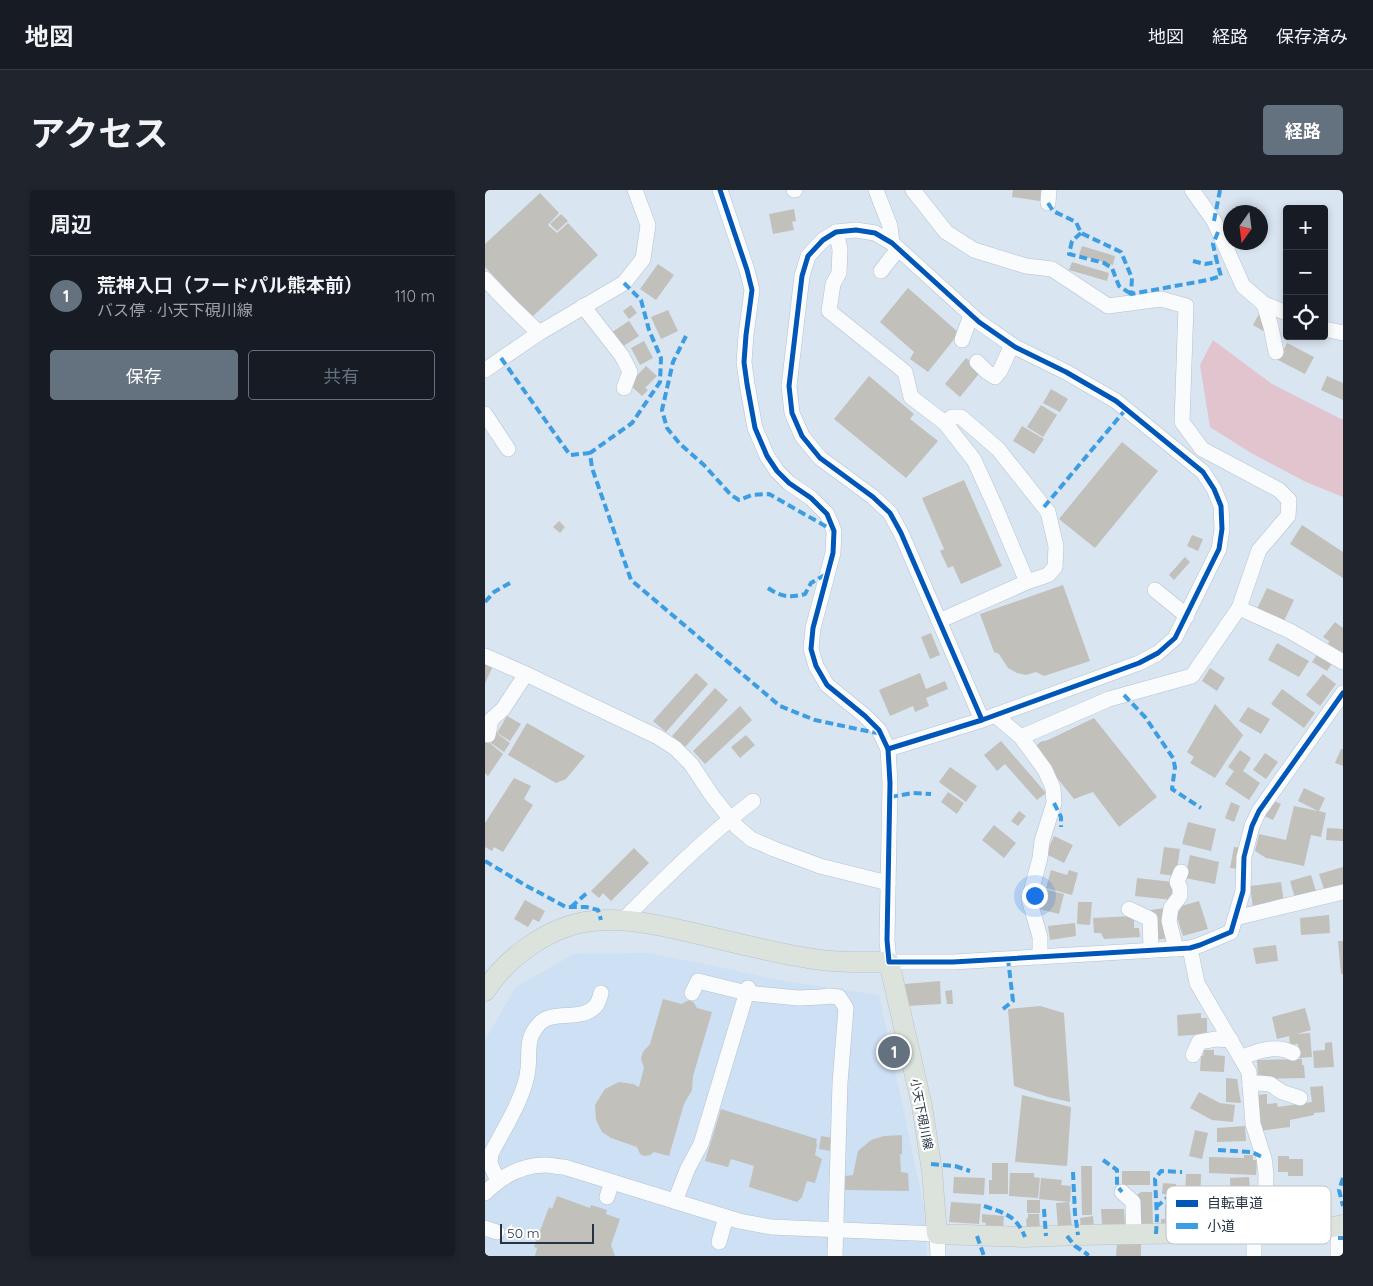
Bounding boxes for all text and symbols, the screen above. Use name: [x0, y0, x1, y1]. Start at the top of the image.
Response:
text: 地図: [25, 21, 73, 51]
text: 地図: [1148, 25, 1184, 48]
text: 経路: [1212, 25, 1248, 48]
text: 保存済み: [1276, 25, 1348, 48]
button: 経路: [1263, 105, 1343, 155]
text: アクセス: [30, 111, 168, 155]
north arrow: [1223, 205, 1268, 250]
map controls: [1283, 205, 1328, 340]
button: +: [1283, 205, 1328, 250]
text: 周辺: [50, 211, 92, 237]
button: −: [1283, 250, 1328, 295]
text: 荒神入口（フードパル熊本前）: [97, 273, 363, 297]
text: 1: [63, 286, 69, 306]
text: 110 m: [395, 286, 435, 306]
button: locate: [1283, 295, 1328, 340]
text: バス停 · 小天下硯川線: [97, 300, 253, 320]
button: 保存: [50, 350, 238, 400]
button: 共有: [248, 350, 435, 400]
your location: [1022, 883, 1048, 909]
pin: 1: [878, 1033, 910, 1071]
street label: 小天下硯川線: [908, 1077, 936, 1151]
legend: [1166, 1186, 1331, 1244]
text: 自転車道: [1207, 1194, 1263, 1212]
text: 小道: [1207, 1217, 1235, 1235]
scale bar: [500, 1221, 594, 1244]
text: 50 m: [507, 1224, 540, 1242]

